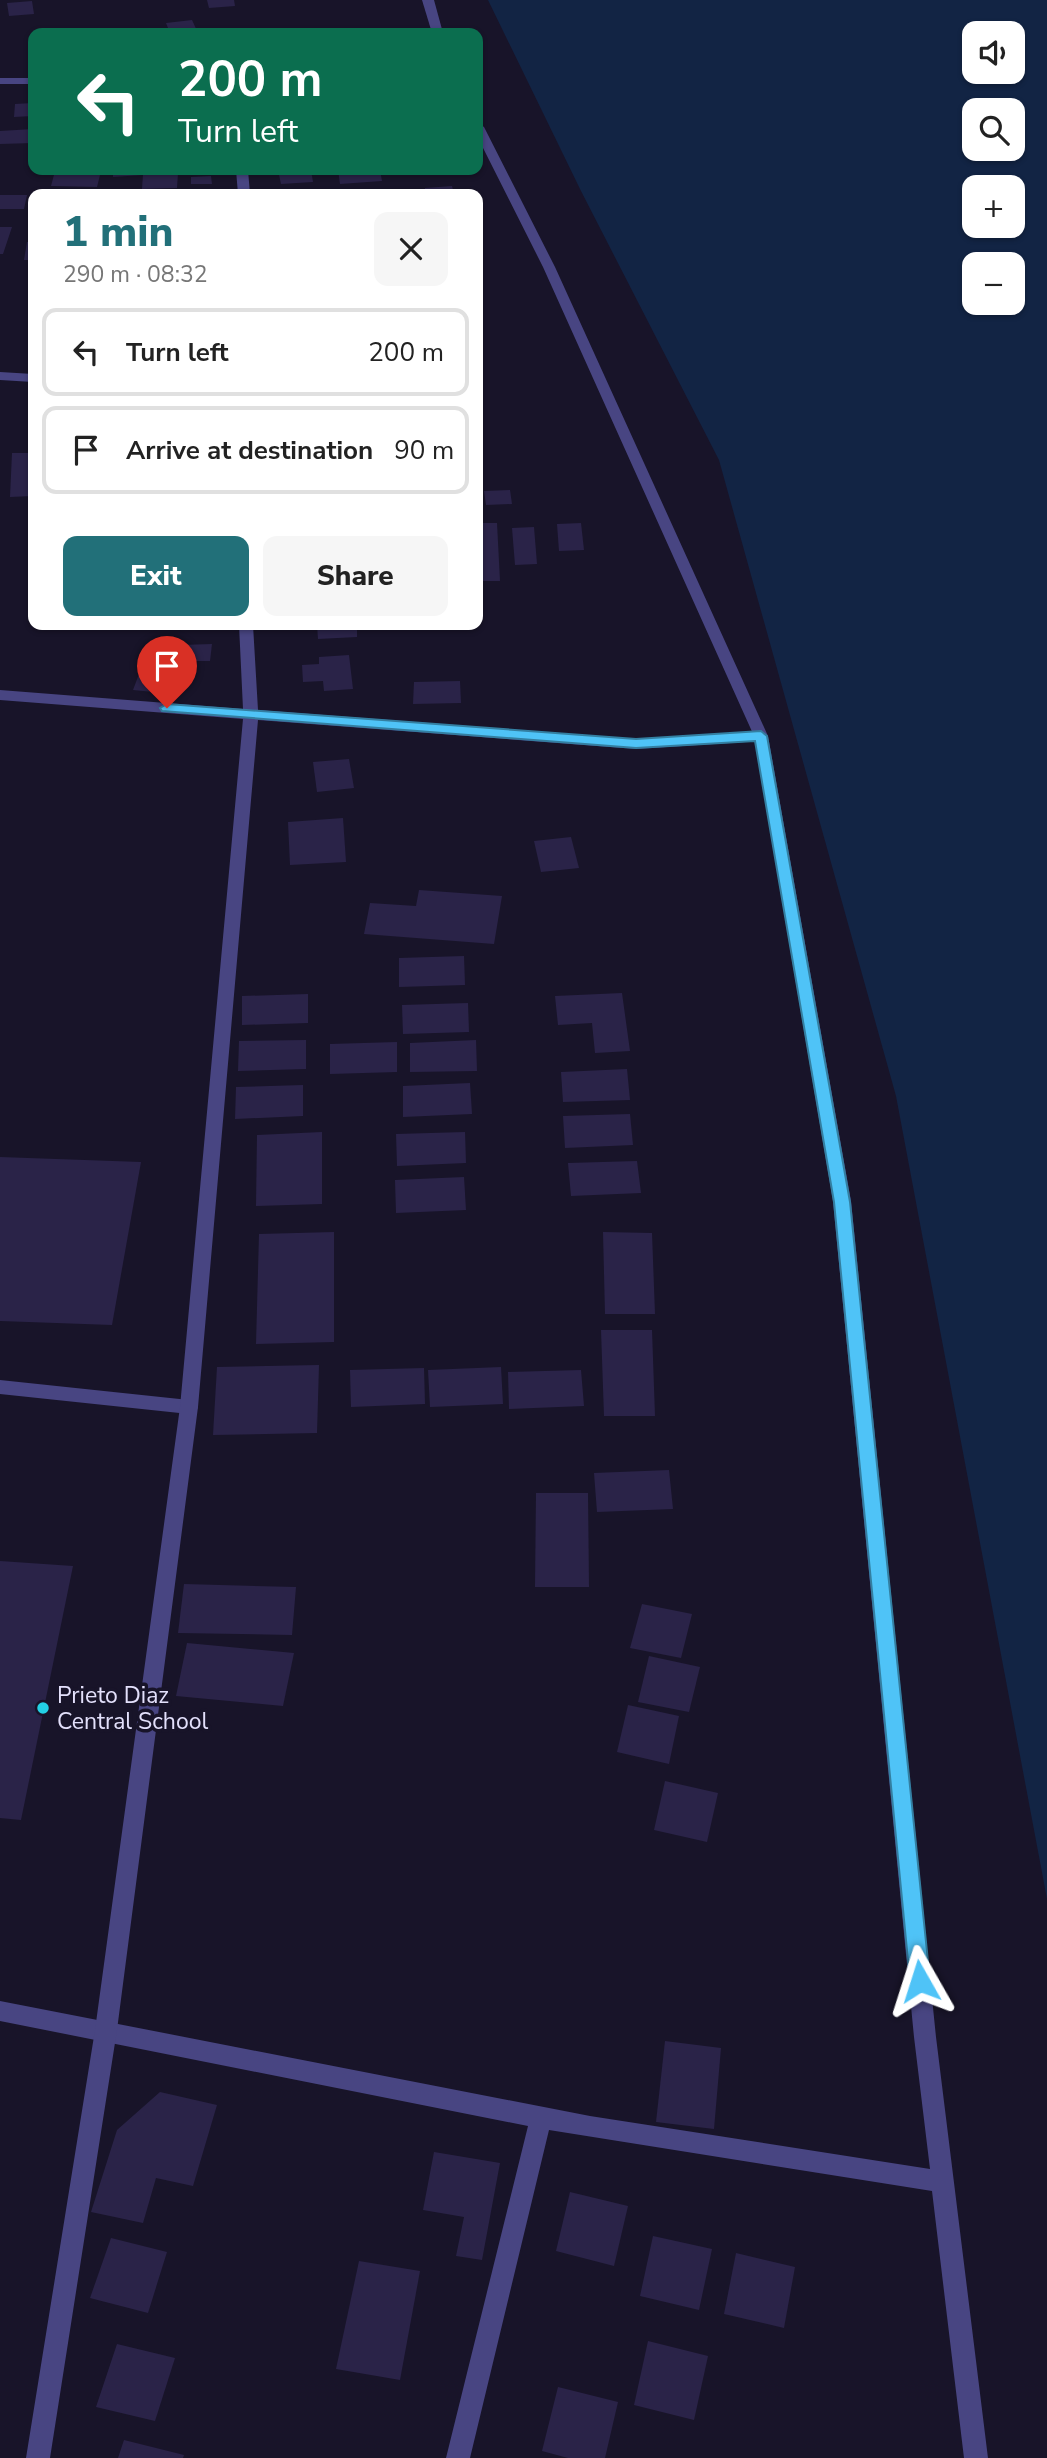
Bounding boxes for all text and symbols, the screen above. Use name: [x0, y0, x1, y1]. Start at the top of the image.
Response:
map controls: [962, 21, 1025, 315]
button: sound: [962, 21, 1025, 84]
text: 200 m: [178, 46, 322, 113]
icon: left: [63, 56, 154, 147]
button: search: [962, 98, 1025, 161]
text: Turn left: [178, 110, 298, 153]
button: +: [962, 175, 1025, 238]
text: 1 min: [63, 204, 173, 261]
button: close: [374, 212, 448, 286]
button: −: [962, 252, 1025, 315]
text: 290 m · 08:32: [63, 259, 208, 290]
icon: left: [67, 333, 105, 371]
text: Turn left: [126, 335, 229, 370]
text: 200 m: [368, 335, 444, 370]
icon: arrive: [67, 431, 105, 469]
text: Arrive at destination: [126, 433, 373, 468]
text: 90 m: [394, 433, 454, 468]
button: Exit: [63, 536, 249, 616]
button: Share: [263, 536, 448, 616]
pin: [137, 636, 197, 708]
icon: arrive: [148, 647, 186, 685]
place label: Prieto Diaz Central School: [57, 1680, 208, 1737]
marker: Prieto Diaz Central School: [35, 1700, 51, 1716]
position arrow: [883, 1944, 957, 2018]

